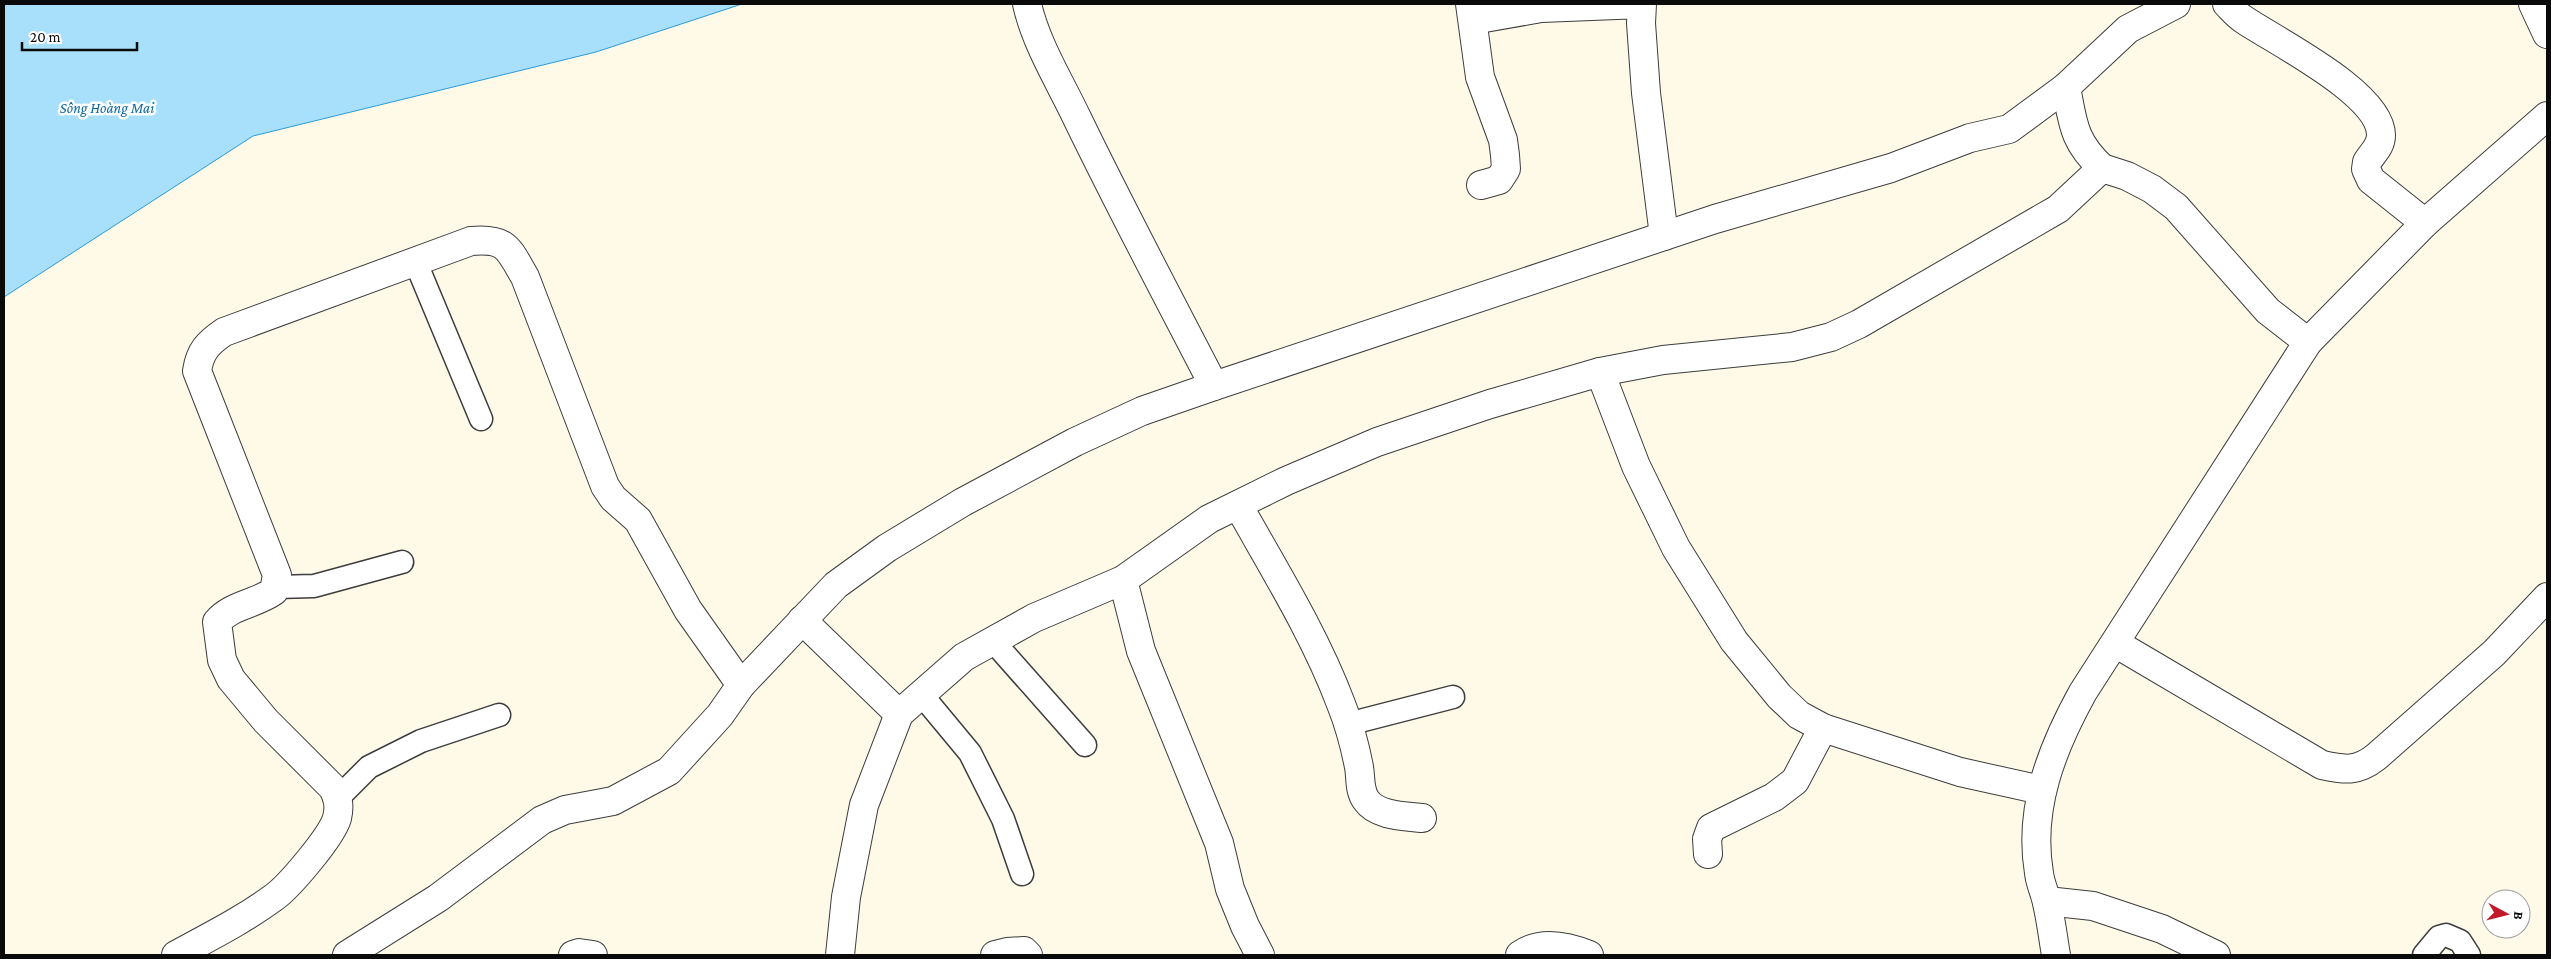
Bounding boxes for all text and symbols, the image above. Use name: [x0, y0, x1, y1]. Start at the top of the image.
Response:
scale bar: [22, 20, 138, 52]
text: 20 m: [30, 29, 61, 45]
water label: Sông Hoàng Mai: [60, 100, 155, 117]
north arrow: [2481, 889, 2531, 939]
text: B: [2510, 911, 2527, 921]

